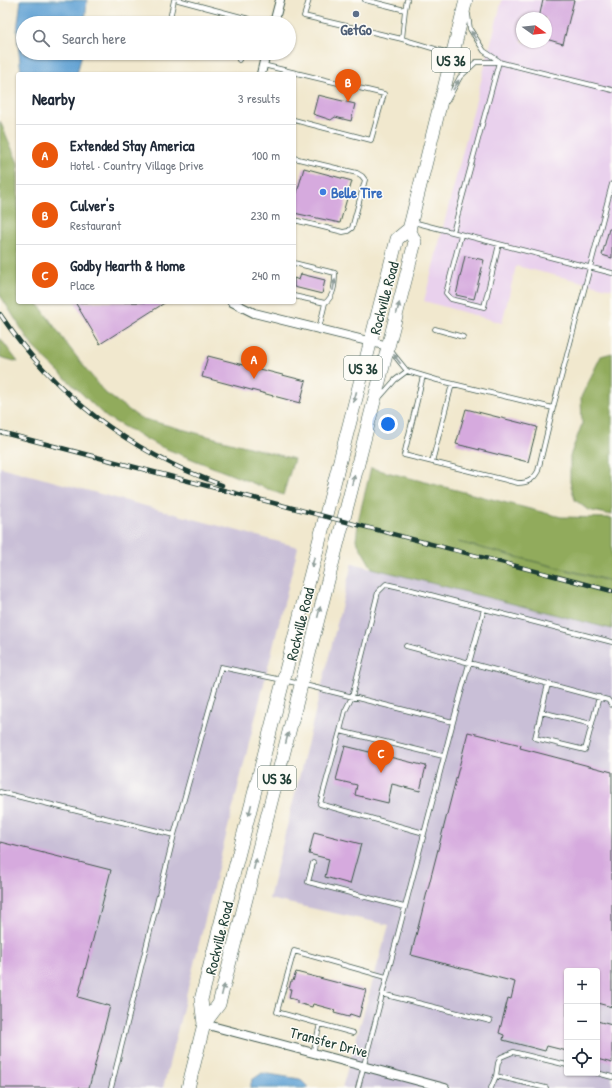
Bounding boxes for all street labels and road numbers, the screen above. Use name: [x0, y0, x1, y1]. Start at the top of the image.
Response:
road number: US 36: [432, 48, 470, 72]
street label: Rockville Road: [364, 259, 404, 337]
road number: US 36: [344, 356, 382, 380]
street label: Rockville Road: [281, 585, 319, 663]
road number: US 36: [258, 766, 296, 790]
street label: Rockville Road: [200, 899, 238, 977]
street label: Transfer Drive: [288, 1021, 370, 1063]

